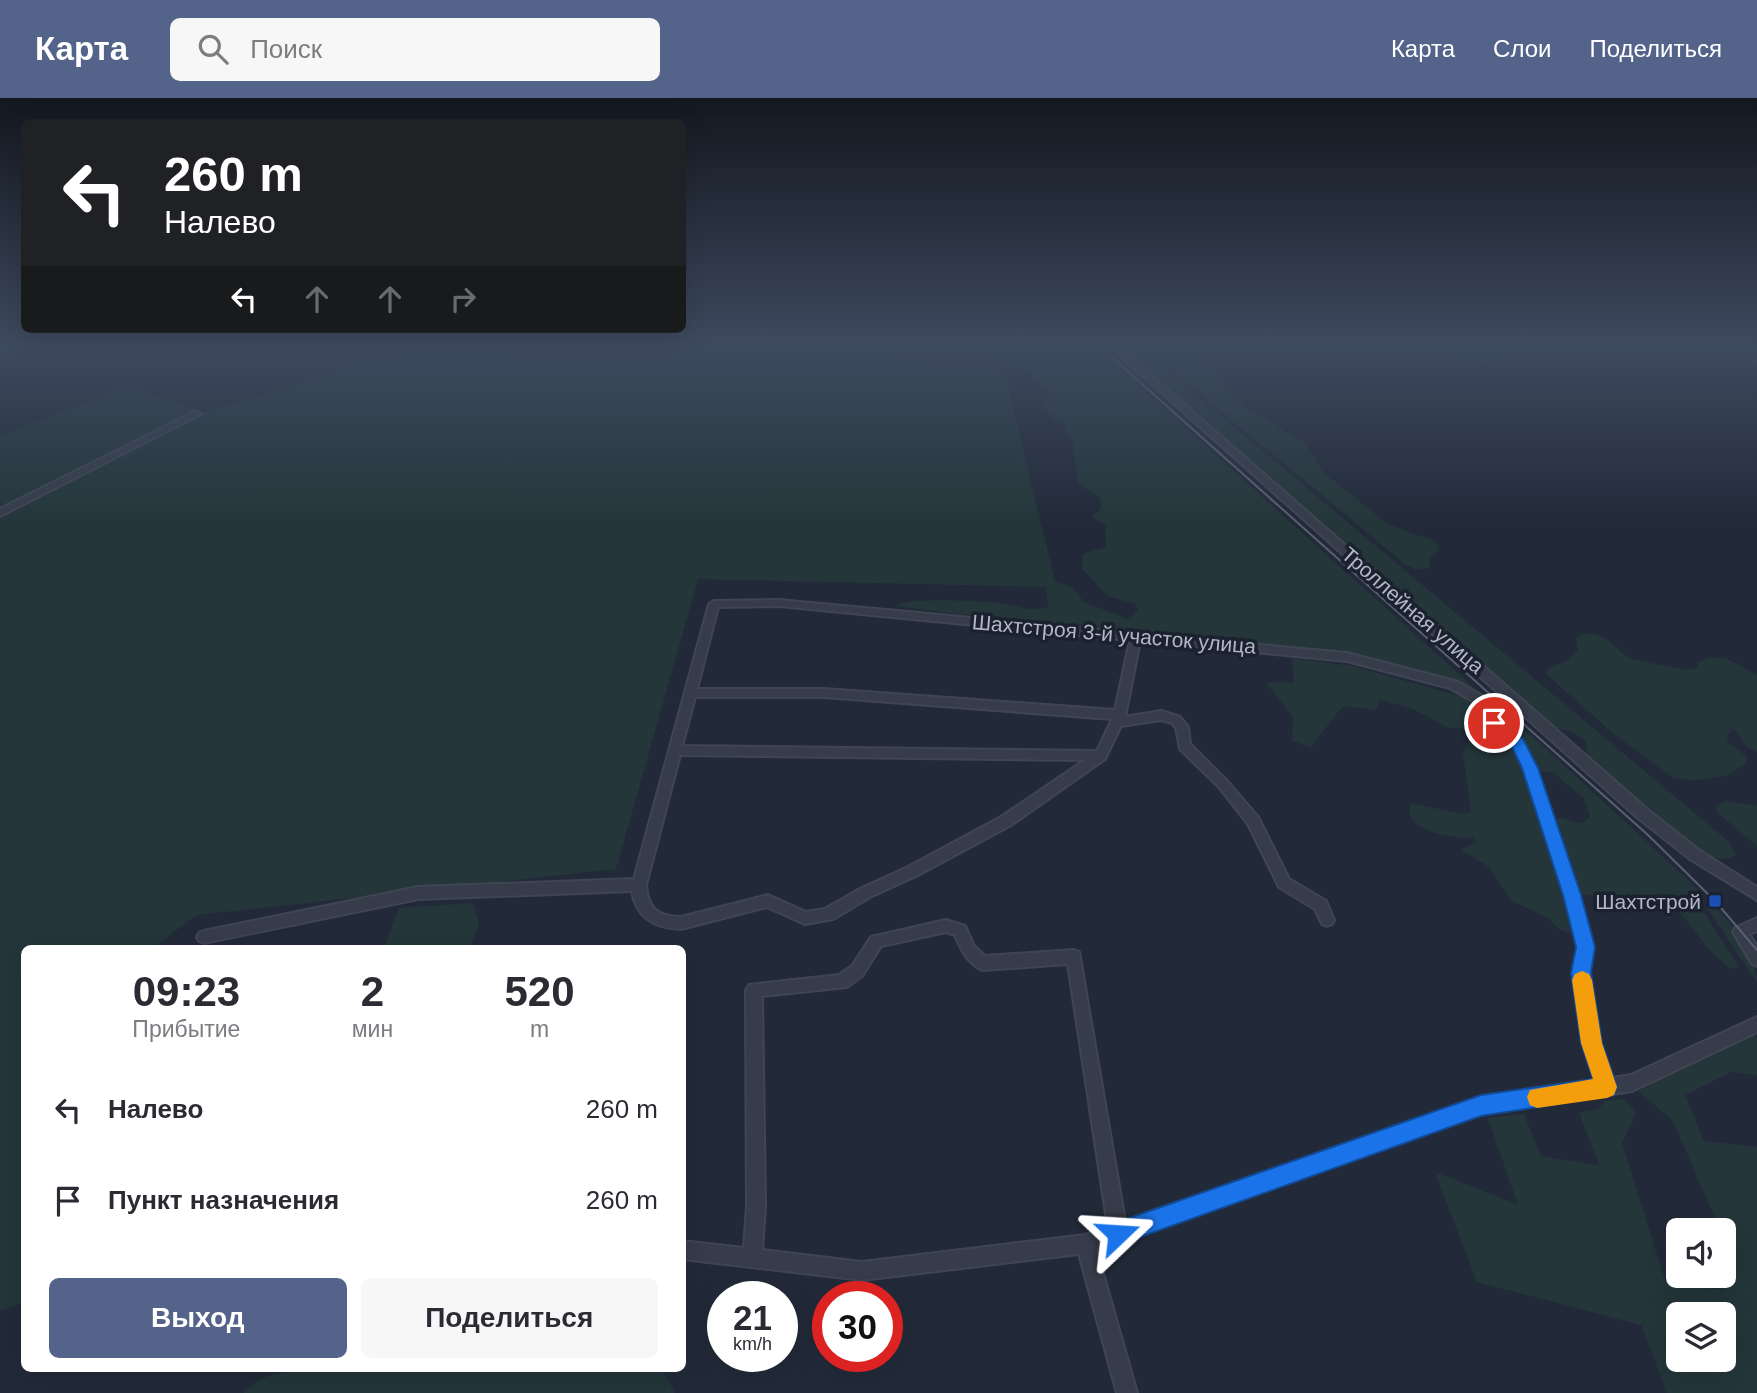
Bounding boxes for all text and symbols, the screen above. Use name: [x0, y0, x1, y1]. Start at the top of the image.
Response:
search box: [170, 18, 660, 81]
text: Карта: [35, 30, 128, 67]
icon: search: [194, 30, 232, 68]
text: Поиск: [250, 34, 322, 64]
text: Карта: [1391, 35, 1455, 62]
text: Слои: [1493, 35, 1551, 62]
text: Поделиться: [1589, 35, 1722, 62]
icon: left: [49, 147, 140, 238]
text: 260 m: [164, 147, 303, 201]
text: Налево: [164, 204, 276, 240]
icon: left: [225, 280, 263, 318]
icon: ahead: [298, 280, 336, 318]
icon: ahead: [371, 280, 409, 318]
icon: right: [444, 280, 482, 318]
street label: Троллейная улица: [1337, 542, 1489, 678]
street label: Шахтстроя 3-й участок улица: [971, 610, 1257, 658]
pin: [1464, 693, 1524, 753]
icon: arrive: [1475, 704, 1513, 742]
place label: Шахтстрой: [1595, 890, 1701, 913]
marker: Шахтстрой: [1707, 893, 1723, 909]
text: 09:23: [133, 968, 240, 1015]
text: 2: [361, 968, 384, 1015]
text: 520: [505, 968, 575, 1015]
text: Прибытие: [132, 1016, 240, 1042]
text: мин: [352, 1016, 393, 1042]
text: m: [530, 1016, 549, 1042]
icon: left: [49, 1091, 87, 1129]
text: Налево: [108, 1094, 203, 1124]
text: 260 m: [586, 1094, 658, 1124]
icon: arrive: [49, 1182, 87, 1220]
text: Пункт назначения: [108, 1185, 339, 1215]
text: 260 m: [586, 1185, 658, 1215]
position arrow: [1081, 1197, 1155, 1271]
map controls: [1666, 1218, 1736, 1372]
button: sound: [1666, 1218, 1736, 1288]
button: Выход: [49, 1278, 347, 1358]
button: Поделиться: [361, 1278, 658, 1358]
speed limit sign: 30: [812, 1281, 903, 1372]
text: 21: [733, 1298, 772, 1337]
button: layers: [1666, 1302, 1736, 1372]
text: km/h: [733, 1334, 772, 1354]

